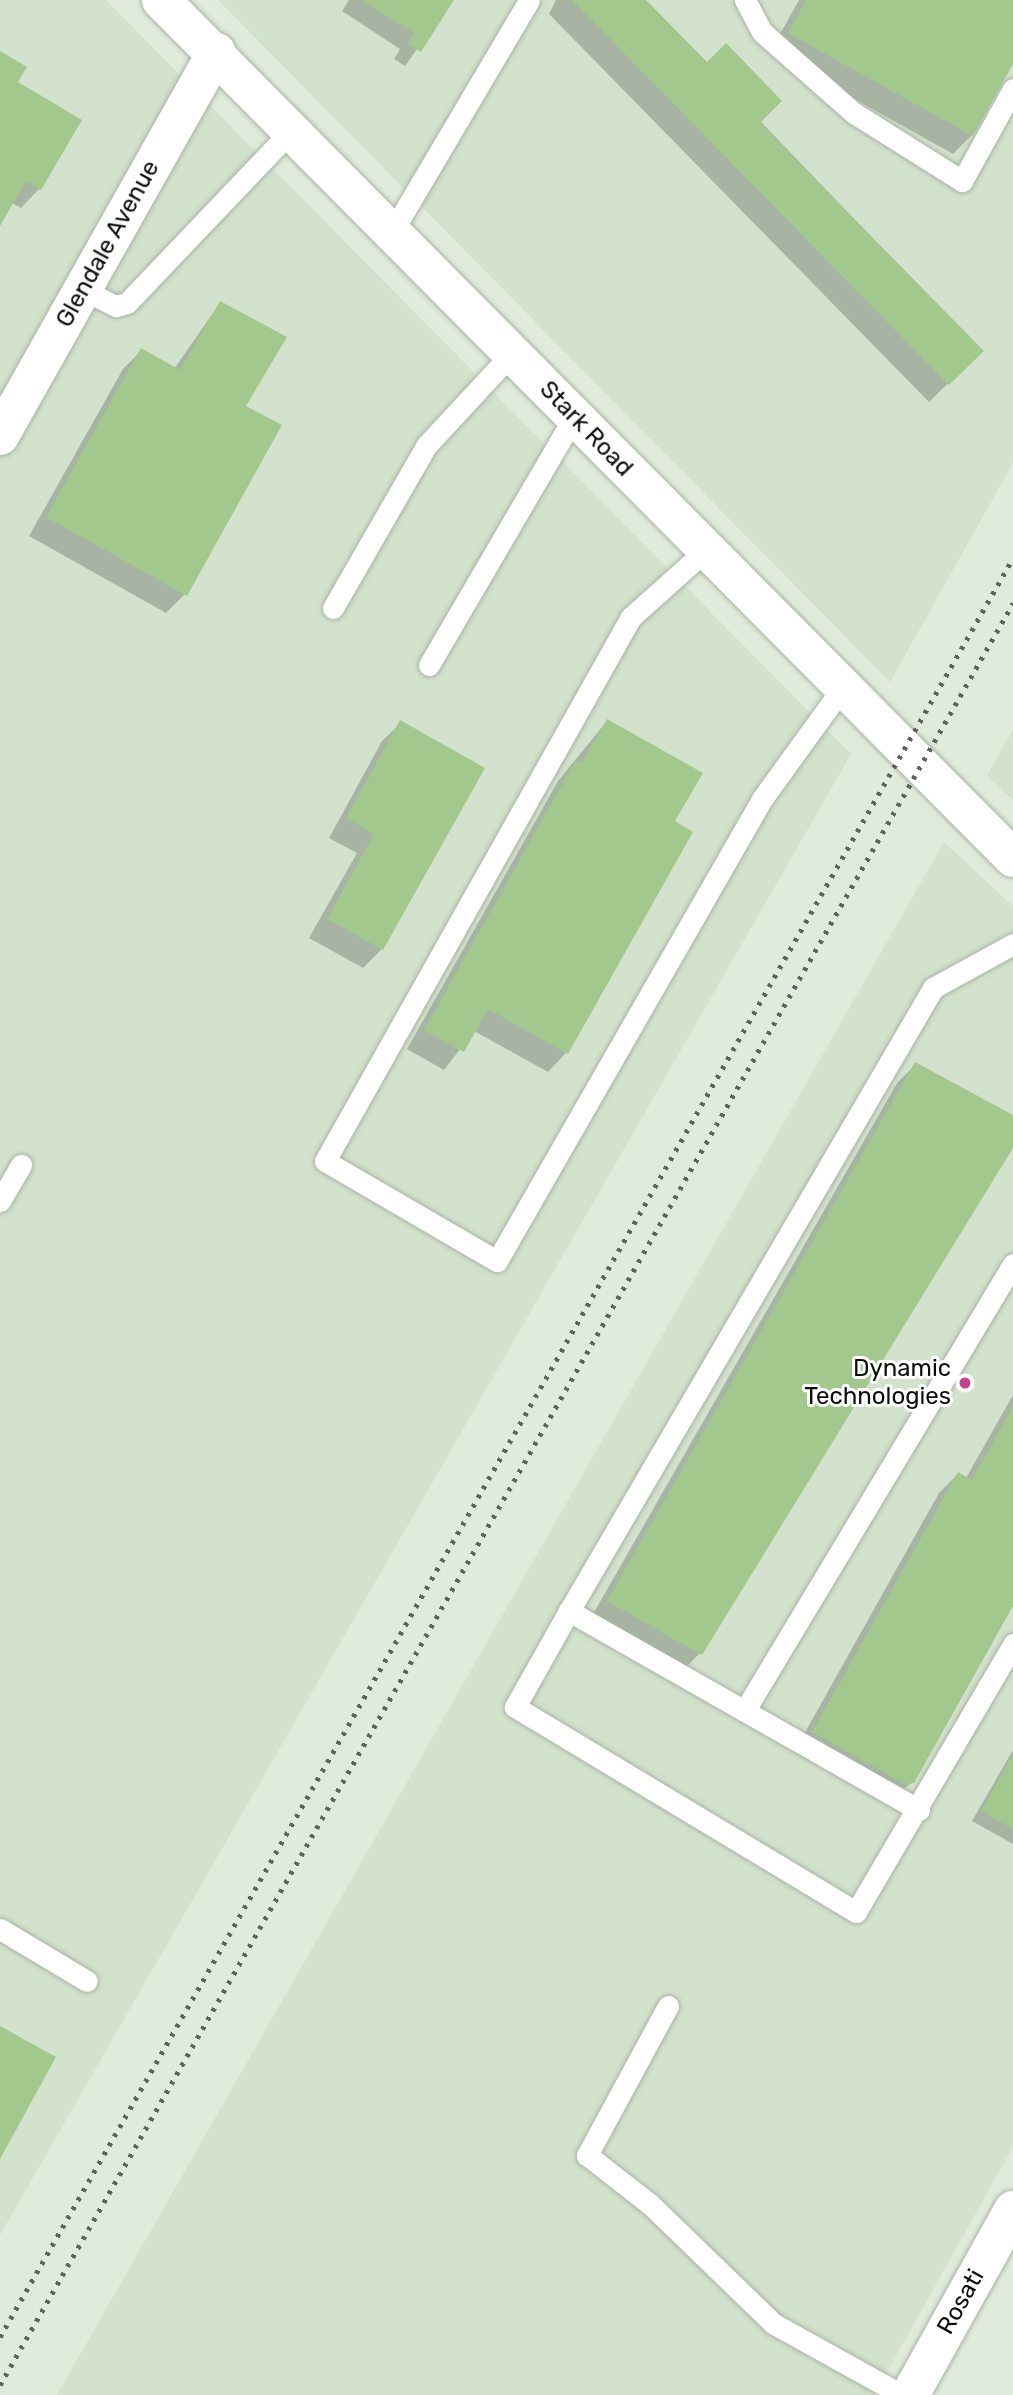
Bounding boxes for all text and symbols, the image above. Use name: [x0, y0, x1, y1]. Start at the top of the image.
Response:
street label: Glendale Avenue: [50, 155, 166, 333]
street label: Stark Road: [533, 375, 639, 483]
place label: Dynamic Technologies: [804, 1355, 951, 1411]
marker: Dynamic Technologies: [957, 1375, 973, 1391]
street label: Rosati: [931, 2264, 991, 2340]

